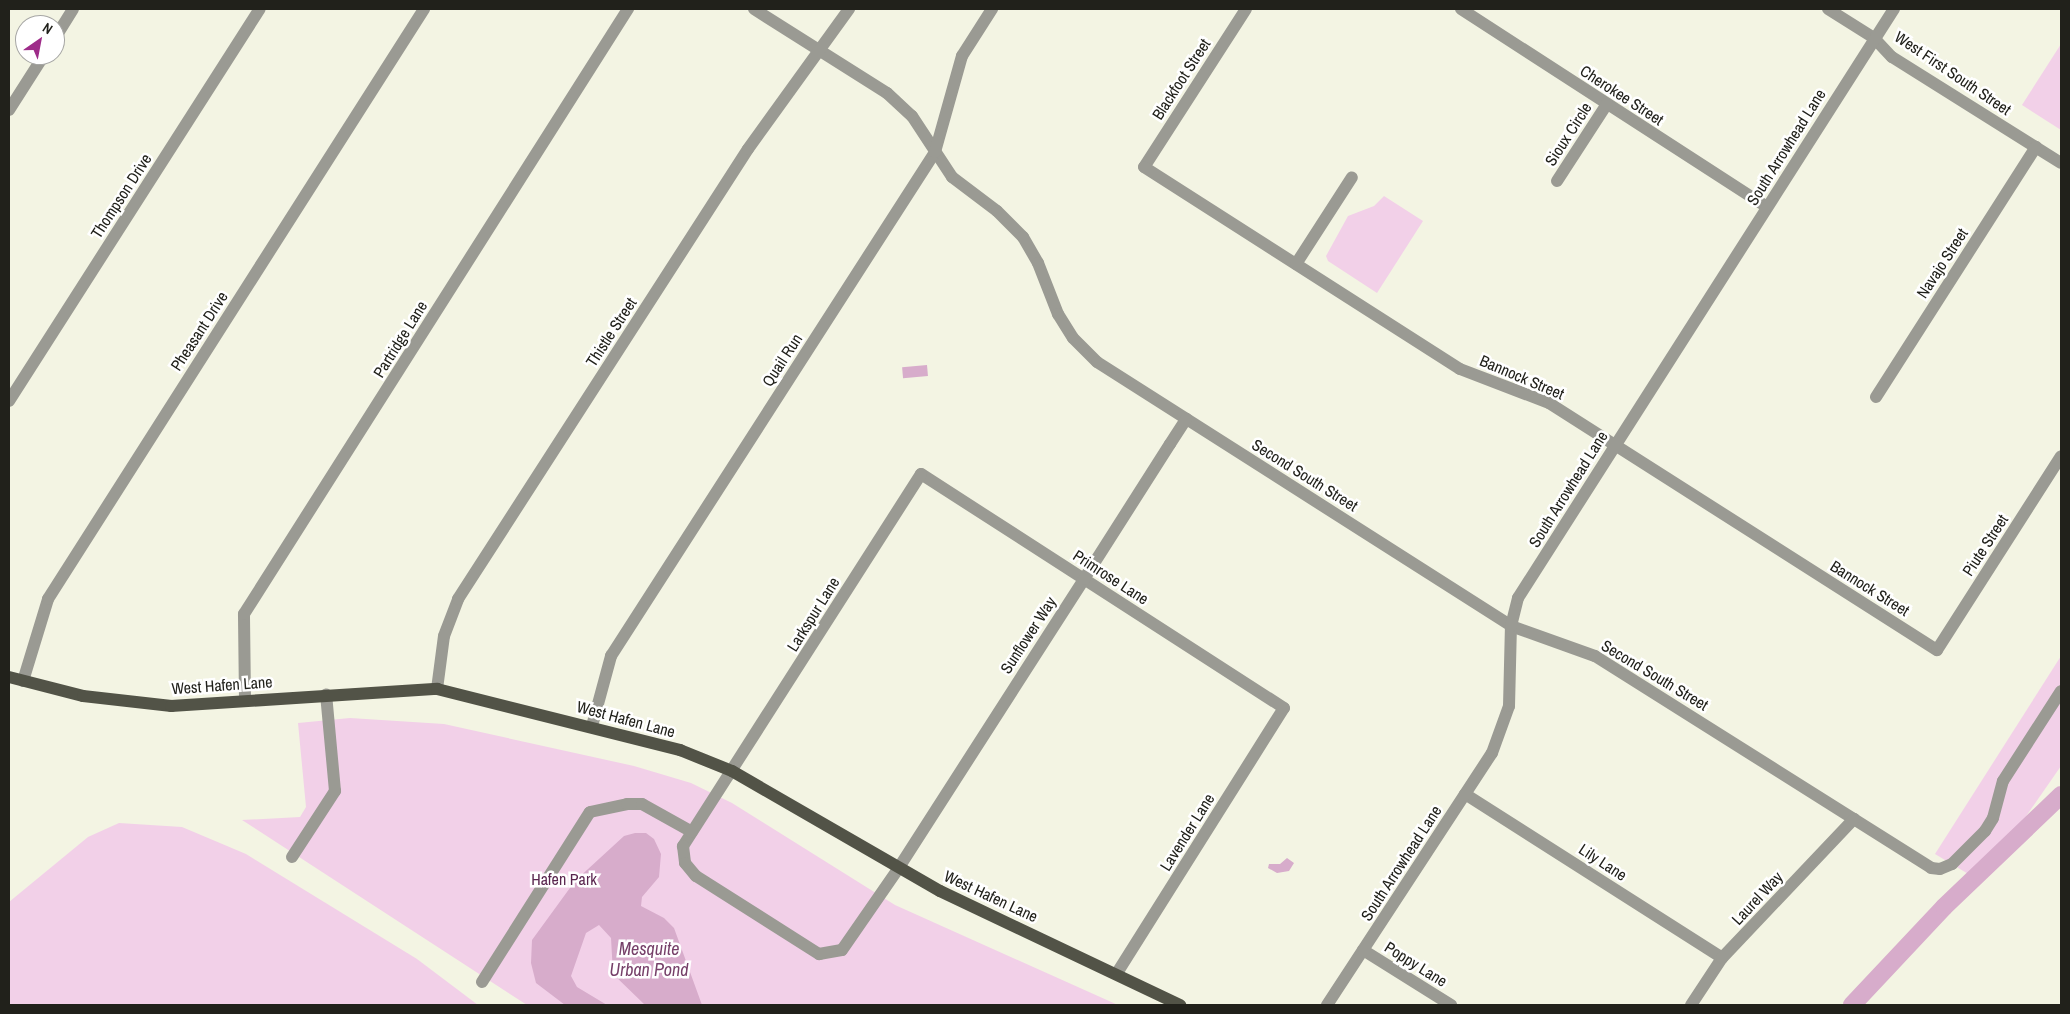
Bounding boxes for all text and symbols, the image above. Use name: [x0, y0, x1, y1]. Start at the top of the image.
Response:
north arrow: [15, 15, 65, 65]
text: N: [39, 18, 56, 38]
street label: West First South Street: [1891, 27, 2015, 119]
street label: Blackfoot Street: [1148, 35, 1214, 123]
street label: Cherokee Street: [1577, 61, 1667, 129]
street label: South Arrowhead Lane: [1742, 85, 1830, 209]
street label: Sioux Circle: [1540, 99, 1596, 169]
street label: Thompson Drive: [87, 150, 155, 242]
street label: Navajo Street: [1912, 224, 1972, 302]
street label: Pheasant Drive: [166, 288, 232, 374]
street label: Thistle Street: [582, 294, 640, 370]
street label: Partridge Lane: [369, 297, 431, 381]
street label: Quail Run: [758, 330, 806, 390]
street label: Bannock Street: [1477, 351, 1567, 403]
street label: South Arrowhead Lane: [1524, 427, 1612, 551]
street label: Second South Street: [1249, 435, 1361, 515]
street label: Piute Street: [1958, 511, 2012, 579]
street label: Primrose Lane: [1070, 546, 1152, 608]
street label: Bannock Street: [1827, 556, 1913, 620]
street label: Larkspur Lane: [783, 573, 843, 655]
street label: Sunflower Way: [996, 593, 1060, 677]
street label: Second South Street: [1598, 636, 1712, 714]
street label: West Hafen Lane: [171, 672, 273, 698]
street label: West Hafen Lane: [575, 697, 677, 741]
street label: Lavender Lane: [1156, 790, 1218, 874]
street label: South Arrowhead Lane: [1356, 801, 1446, 925]
street label: Lily Lane: [1575, 839, 1631, 885]
street label: West Hafen Lane: [941, 866, 1041, 926]
street label: Laurel Way: [1728, 867, 1786, 929]
park label: Hafen Park: [531, 869, 597, 889]
street label: Poppy Lane: [1381, 937, 1451, 991]
water label: Mesquite Urban Pond: [610, 939, 688, 982]

